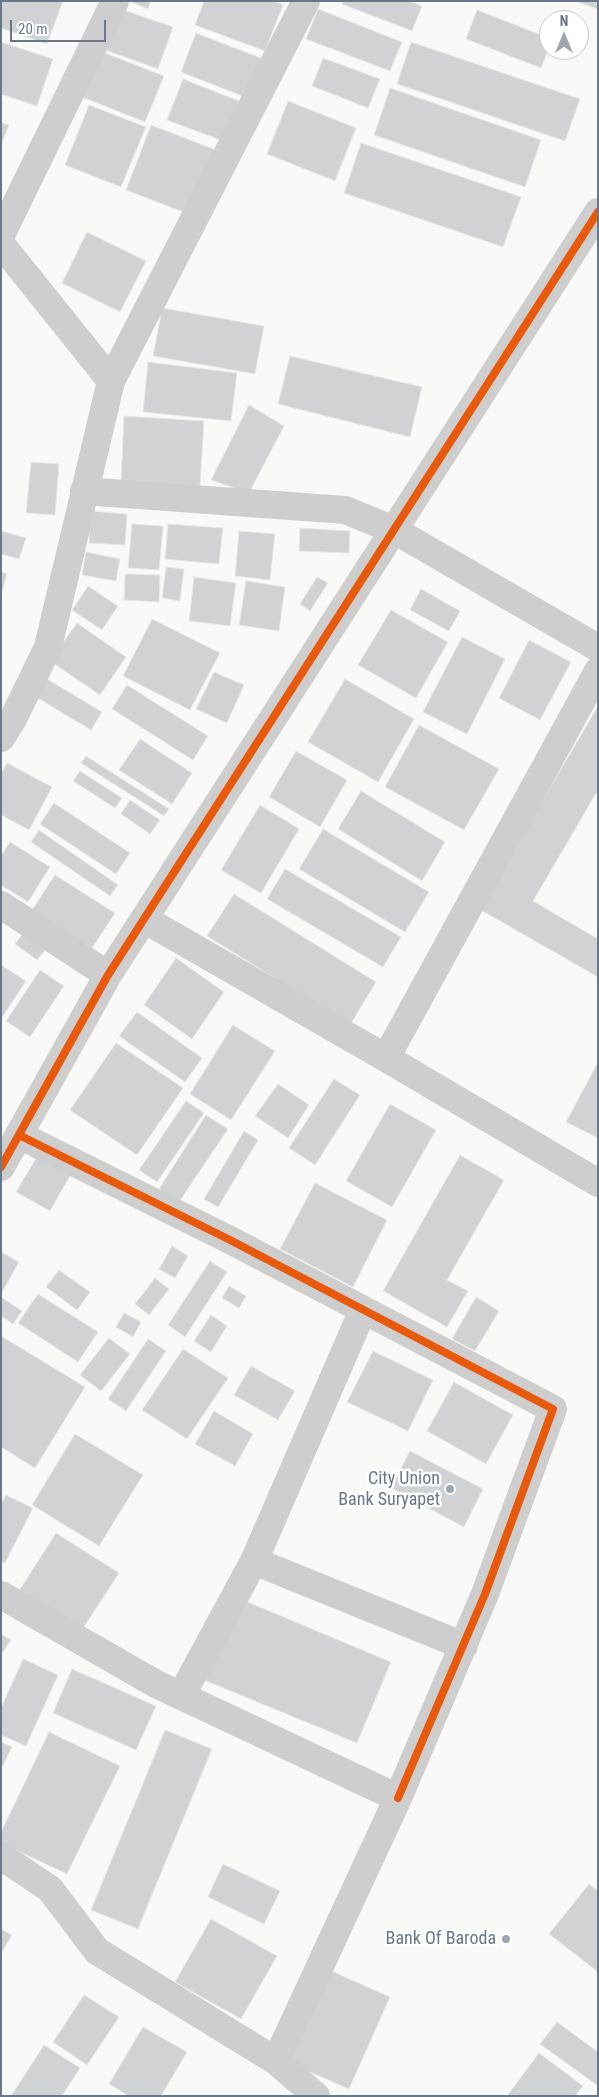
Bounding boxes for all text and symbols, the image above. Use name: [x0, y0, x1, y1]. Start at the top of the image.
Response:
scale bar: [12, 10, 109, 42]
north arrow: [539, 10, 589, 60]
text: N: [560, 13, 568, 29]
text: 20 m: [18, 20, 48, 38]
place label: City Union Bank Suryapet: [338, 1468, 440, 1510]
marker: City Union Bank Suryapet: [444, 1483, 456, 1495]
place label: Bank Of Baroda: [386, 1928, 496, 1950]
marker: Bank Of Baroda: [500, 1933, 512, 1945]

